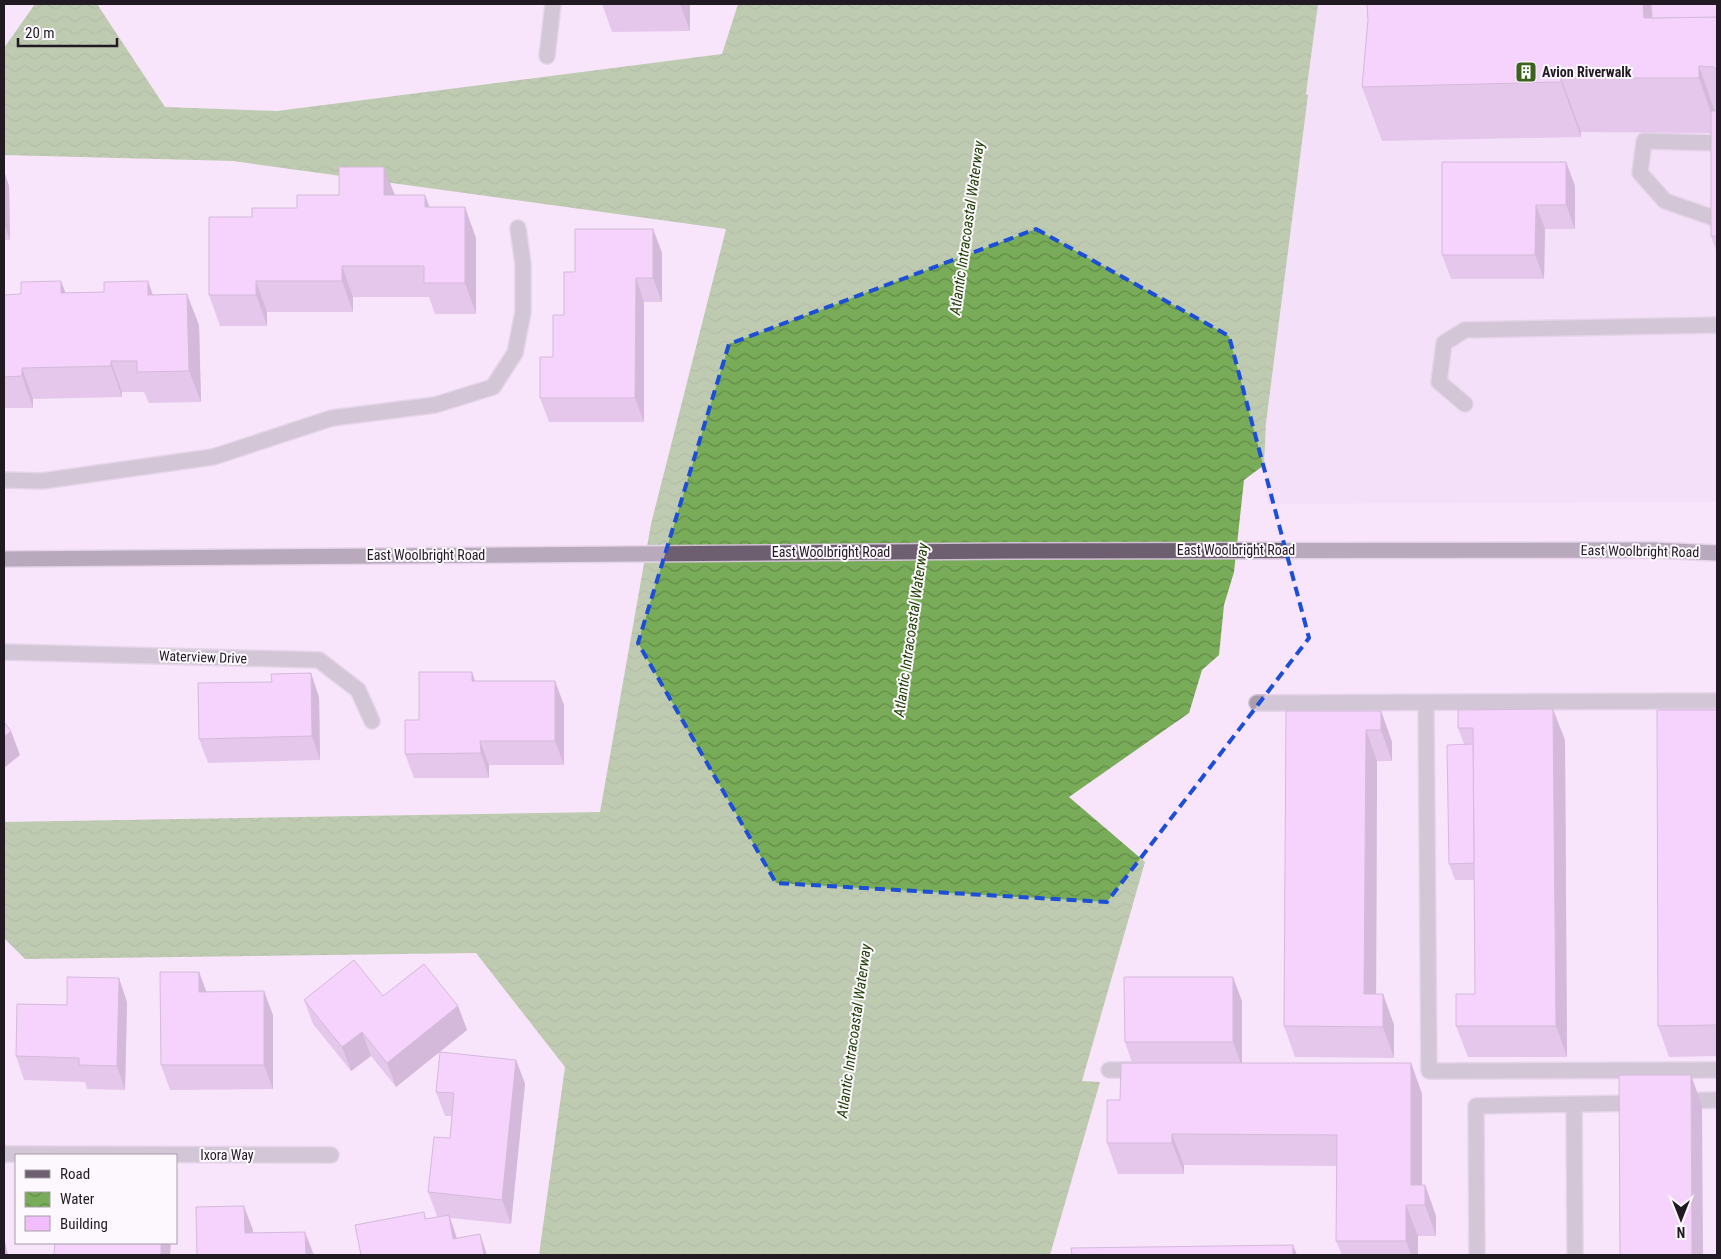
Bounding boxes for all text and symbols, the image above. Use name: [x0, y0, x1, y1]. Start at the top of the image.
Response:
scale bar: [18, 15, 116, 47]
text: 20 m: [25, 24, 55, 42]
building icon: Avion Riverwalk: [1514, 60, 1538, 84]
place label: Avion Riverwalk: [1542, 64, 1632, 80]
water label: Atlantic Intracoastal Waterway: [946, 139, 988, 317]
water label: Atlantic Intracoastal Waterway: [890, 541, 932, 719]
street label: East Woolbright Road: [1177, 542, 1295, 558]
street label: East Woolbright Road: [1581, 542, 1699, 560]
street label: East Woolbright Road: [772, 544, 890, 560]
street label: East Woolbright Road: [367, 547, 485, 563]
street label: Waterview Drive: [159, 647, 248, 667]
water label: Atlantic Intracoastal Waterway: [833, 942, 875, 1120]
street label: Ixora Way: [200, 1147, 254, 1163]
legend: [15, 1154, 178, 1244]
text: Road: [60, 1165, 90, 1183]
text: Water: [60, 1190, 95, 1208]
north arrow: [1656, 1194, 1706, 1244]
text: Building: [60, 1215, 108, 1233]
text: N: [1677, 1224, 1685, 1240]

